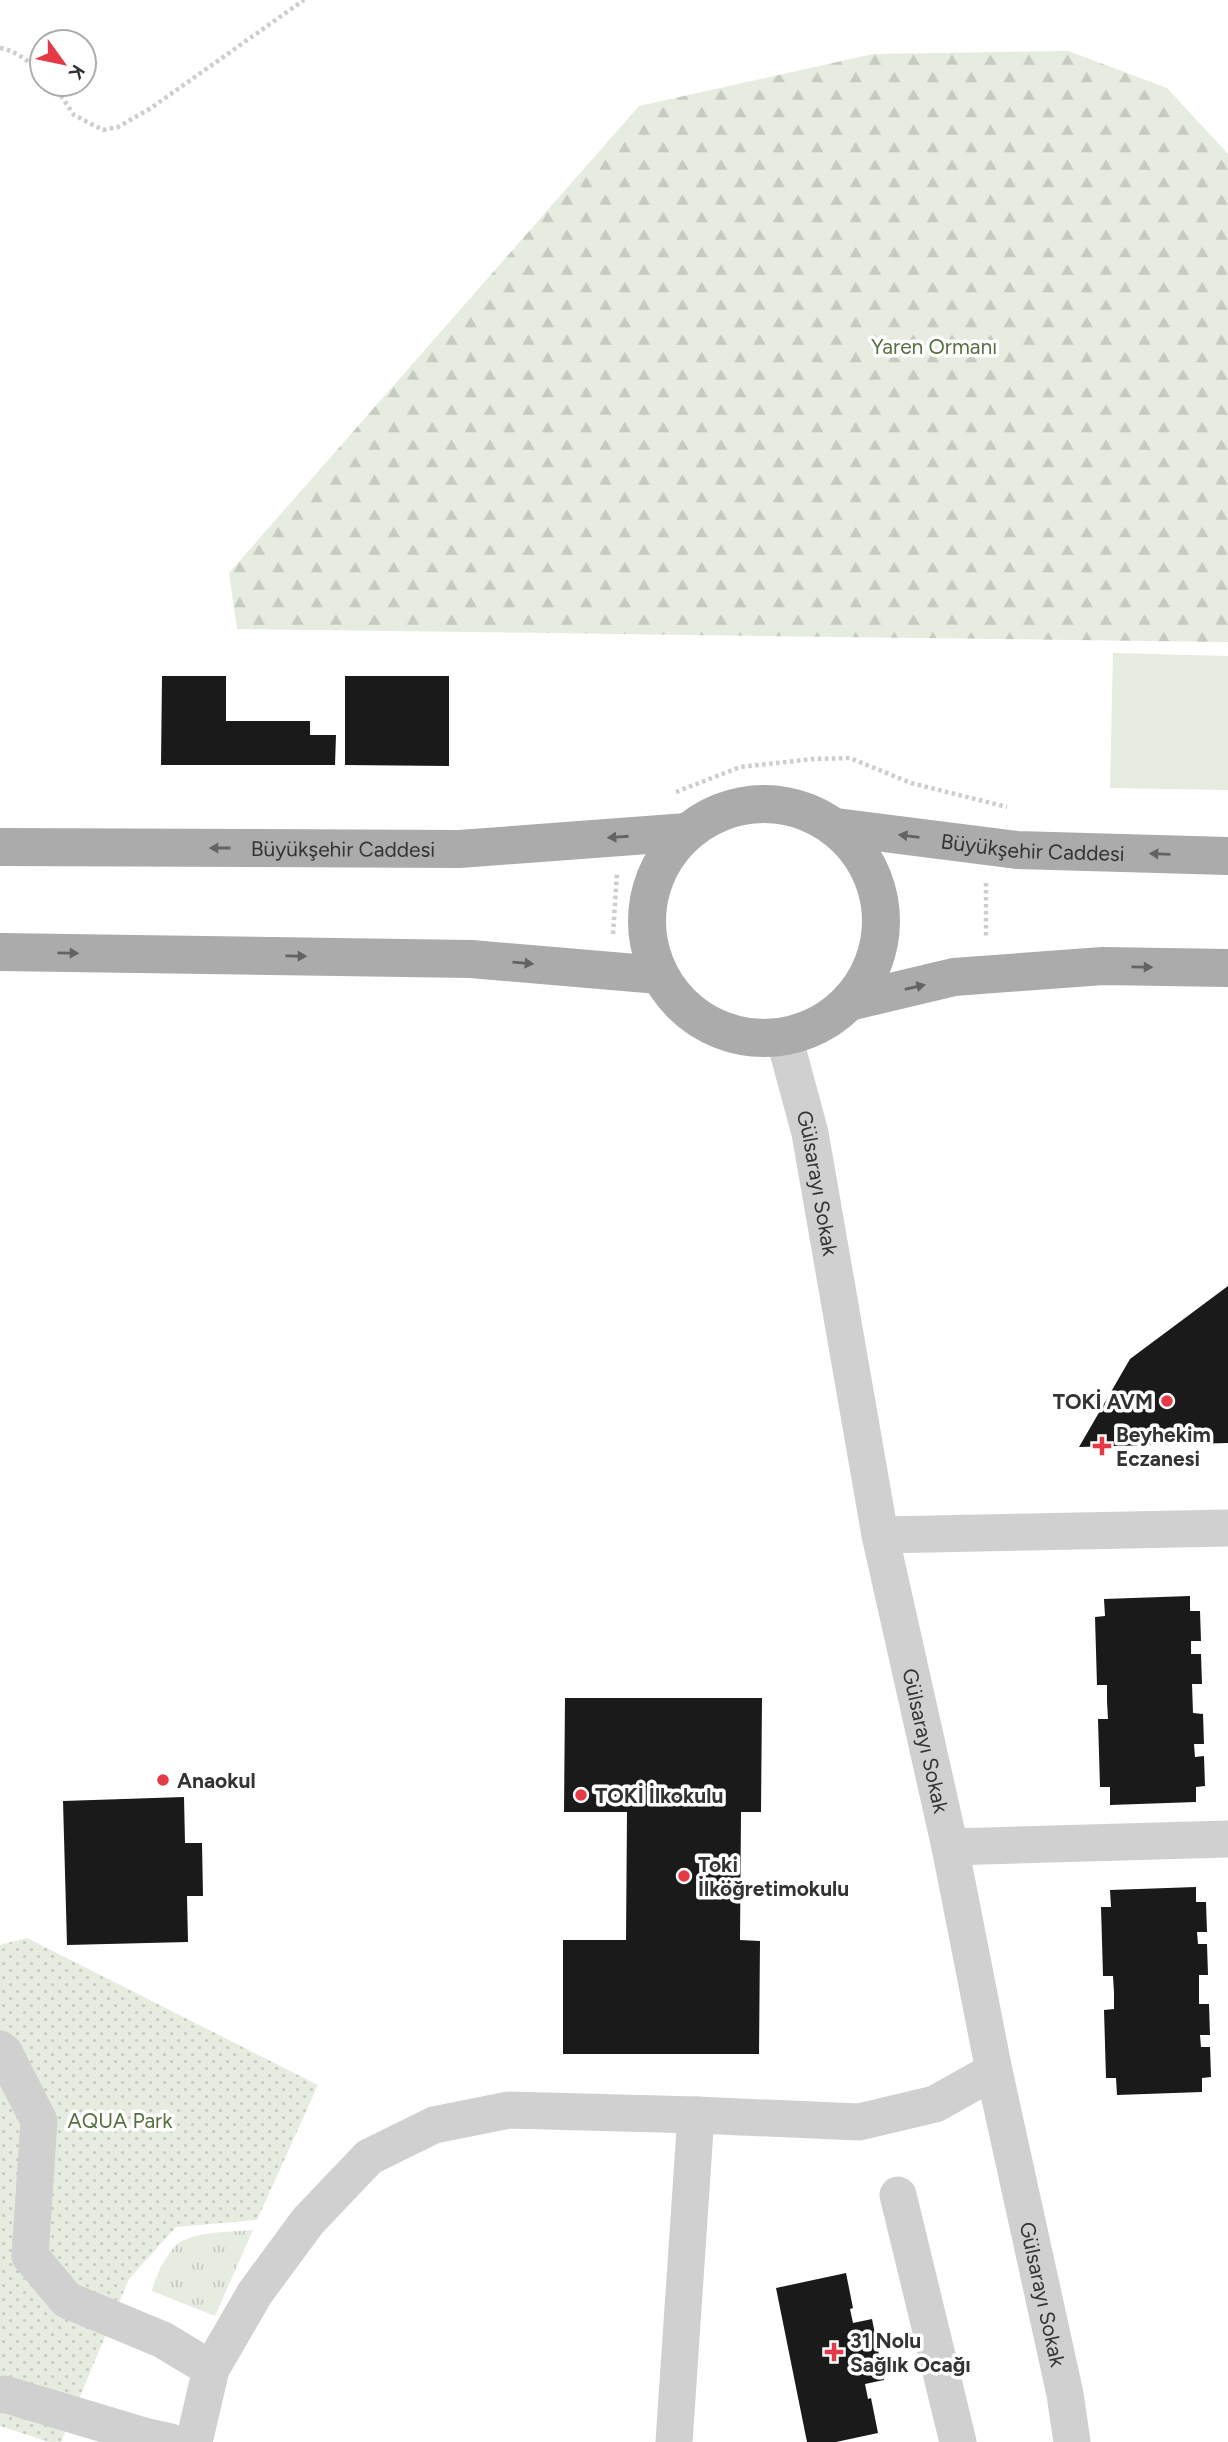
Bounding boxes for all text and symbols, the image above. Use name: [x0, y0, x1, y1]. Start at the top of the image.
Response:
north arrow: [28, 28, 98, 98]
text: K: [64, 60, 90, 84]
park label: Yaren Ormanı: [871, 334, 997, 359]
street label: Büyükşehir Caddesi: [939, 828, 1125, 866]
one-way arrow: [898, 831, 920, 842]
one-way arrow: [607, 832, 629, 843]
street label: Büyükşehir Caddesi: [251, 836, 435, 861]
one-way arrow: [209, 842, 231, 854]
one-way arrow: [1149, 848, 1171, 859]
one-way arrow: [57, 947, 79, 959]
one-way arrow: [285, 950, 307, 962]
one-way arrow: [512, 958, 534, 969]
one-way arrow: [1131, 961, 1153, 972]
one-way arrow: [905, 981, 927, 992]
street label: Gülsarayı Sokak: [792, 1107, 844, 1258]
place label: TOKİ AVM: [1053, 1389, 1153, 1414]
marker: TOKİ AVM: [1159, 1393, 1175, 1409]
place label: Beyhekim Eczanesi: [1116, 1422, 1211, 1471]
marker: Beyhekim Eczanesi: [1094, 1438, 1110, 1454]
street label: Gülsarayı Sokak: [898, 1666, 955, 1816]
place label: Anaokul: [177, 1768, 256, 1793]
marker: Anaokul: [155, 1772, 171, 1788]
place label: TOKİ İlkokulu: [595, 1783, 723, 1808]
marker: TOKİ İlkokulu: [573, 1787, 589, 1803]
place label: Toki İlköğretimokulu: [698, 1852, 849, 1901]
marker: Toki İlköğretimokulu: [676, 1868, 692, 1884]
park label: AQUA Park: [68, 2108, 173, 2133]
street label: Gülsarayı Sokak: [1015, 2219, 1071, 2370]
place label: 31 Nolu Sağlık Ocağı: [850, 2328, 971, 2377]
marker: 31 Nolu Sağlık Ocağı: [824, 2342, 844, 2362]

